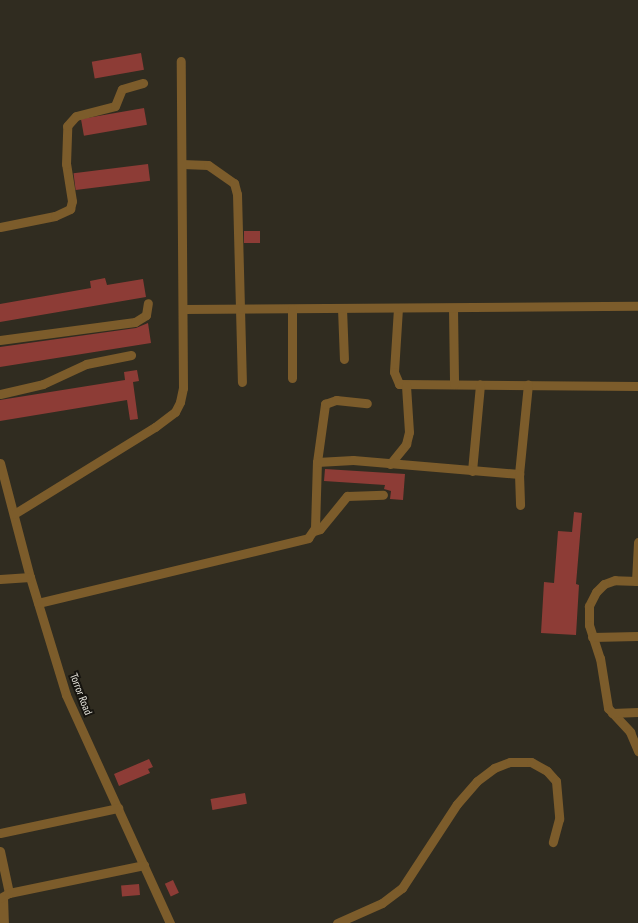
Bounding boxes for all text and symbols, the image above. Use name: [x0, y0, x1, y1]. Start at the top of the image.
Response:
street label: Torror Road: [67, 671, 95, 717]

